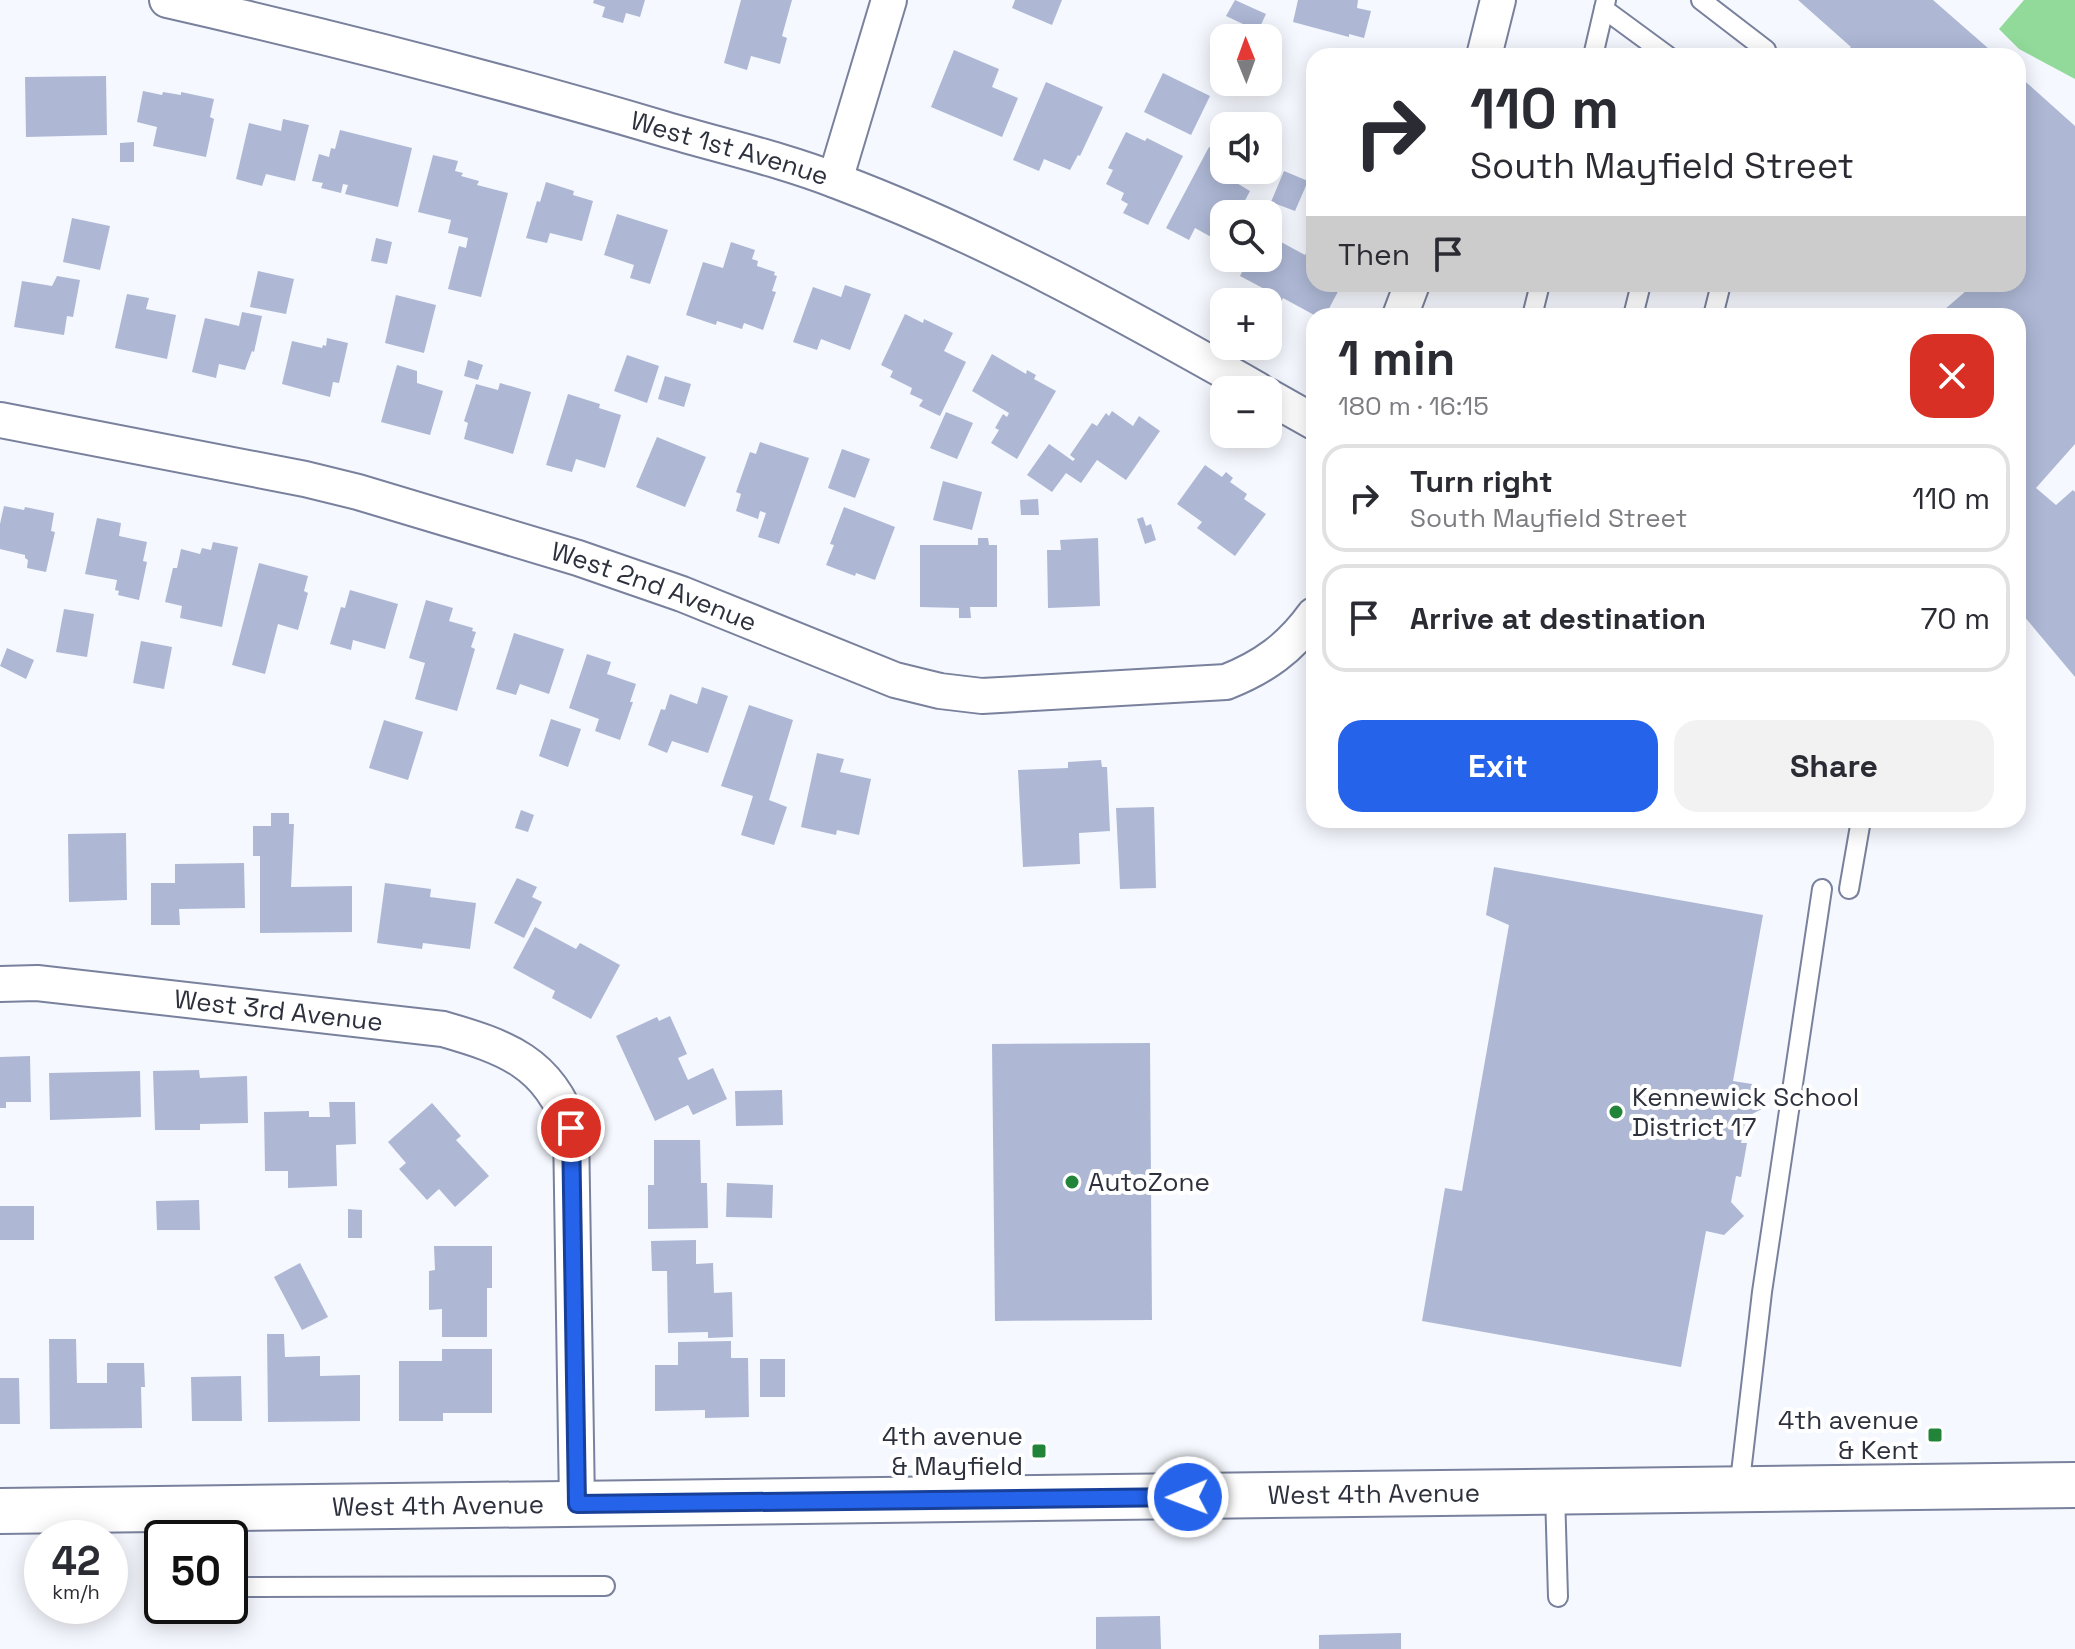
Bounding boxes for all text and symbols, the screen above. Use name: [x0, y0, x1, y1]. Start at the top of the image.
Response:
north arrow: [1210, 24, 1282, 96]
map controls: [1210, 24, 1282, 448]
text: 110 m: [1470, 73, 1619, 144]
icon: right: [1338, 80, 1442, 184]
street label: West 1st Avenue: [627, 103, 833, 193]
button: sound: [1210, 112, 1282, 184]
text: South Mayfield Street: [1470, 143, 1854, 189]
button: search: [1210, 200, 1282, 272]
icon: arrive: [1426, 232, 1470, 276]
text: Then: [1338, 235, 1410, 274]
button: +: [1210, 288, 1282, 360]
text: 1 min: [1338, 328, 1455, 389]
button: close: [1910, 334, 1994, 418]
button: −: [1210, 376, 1282, 448]
text: 180 m · 16:15: [1338, 389, 1489, 423]
text: Turn right: [1410, 462, 1553, 501]
icon: right: [1342, 476, 1386, 520]
text: 110 m: [1912, 479, 1990, 518]
text: South Mayfield Street: [1410, 501, 1687, 535]
street label: West 2nd Avenue: [547, 534, 762, 639]
icon: arrive: [1342, 596, 1386, 640]
text: Arrive at destination: [1410, 599, 1706, 638]
text: 70 m: [1921, 599, 1990, 638]
button: Exit: [1338, 720, 1658, 812]
button: Share: [1674, 720, 1994, 812]
street label: West 3rd Avenue: [172, 982, 385, 1039]
place label: Kennewick School District 17: [1632, 1080, 1859, 1144]
pin: [537, 1094, 605, 1162]
marker: Kennewick School District 17: [1607, 1103, 1625, 1121]
icon: arrive: [549, 1106, 593, 1150]
place label: AutoZone: [1088, 1165, 1210, 1199]
marker: AutoZone: [1063, 1173, 1081, 1191]
place label: 4th avenue & Kent: [1778, 1403, 1919, 1467]
place label: 4th avenue & Mayfield: [882, 1419, 1023, 1483]
marker: 4th avenue & Kent: [1926, 1426, 1944, 1444]
marker: 4th avenue & Mayfield: [1030, 1442, 1048, 1460]
position arrow: [1146, 1455, 1230, 1539]
street label: West 4th Avenue: [1268, 1475, 1480, 1512]
street label: West 4th Avenue: [332, 1487, 544, 1524]
speed limit sign: 50: [144, 1520, 248, 1624]
text: 42: [51, 1536, 101, 1587]
text: km/h: [52, 1579, 100, 1605]

